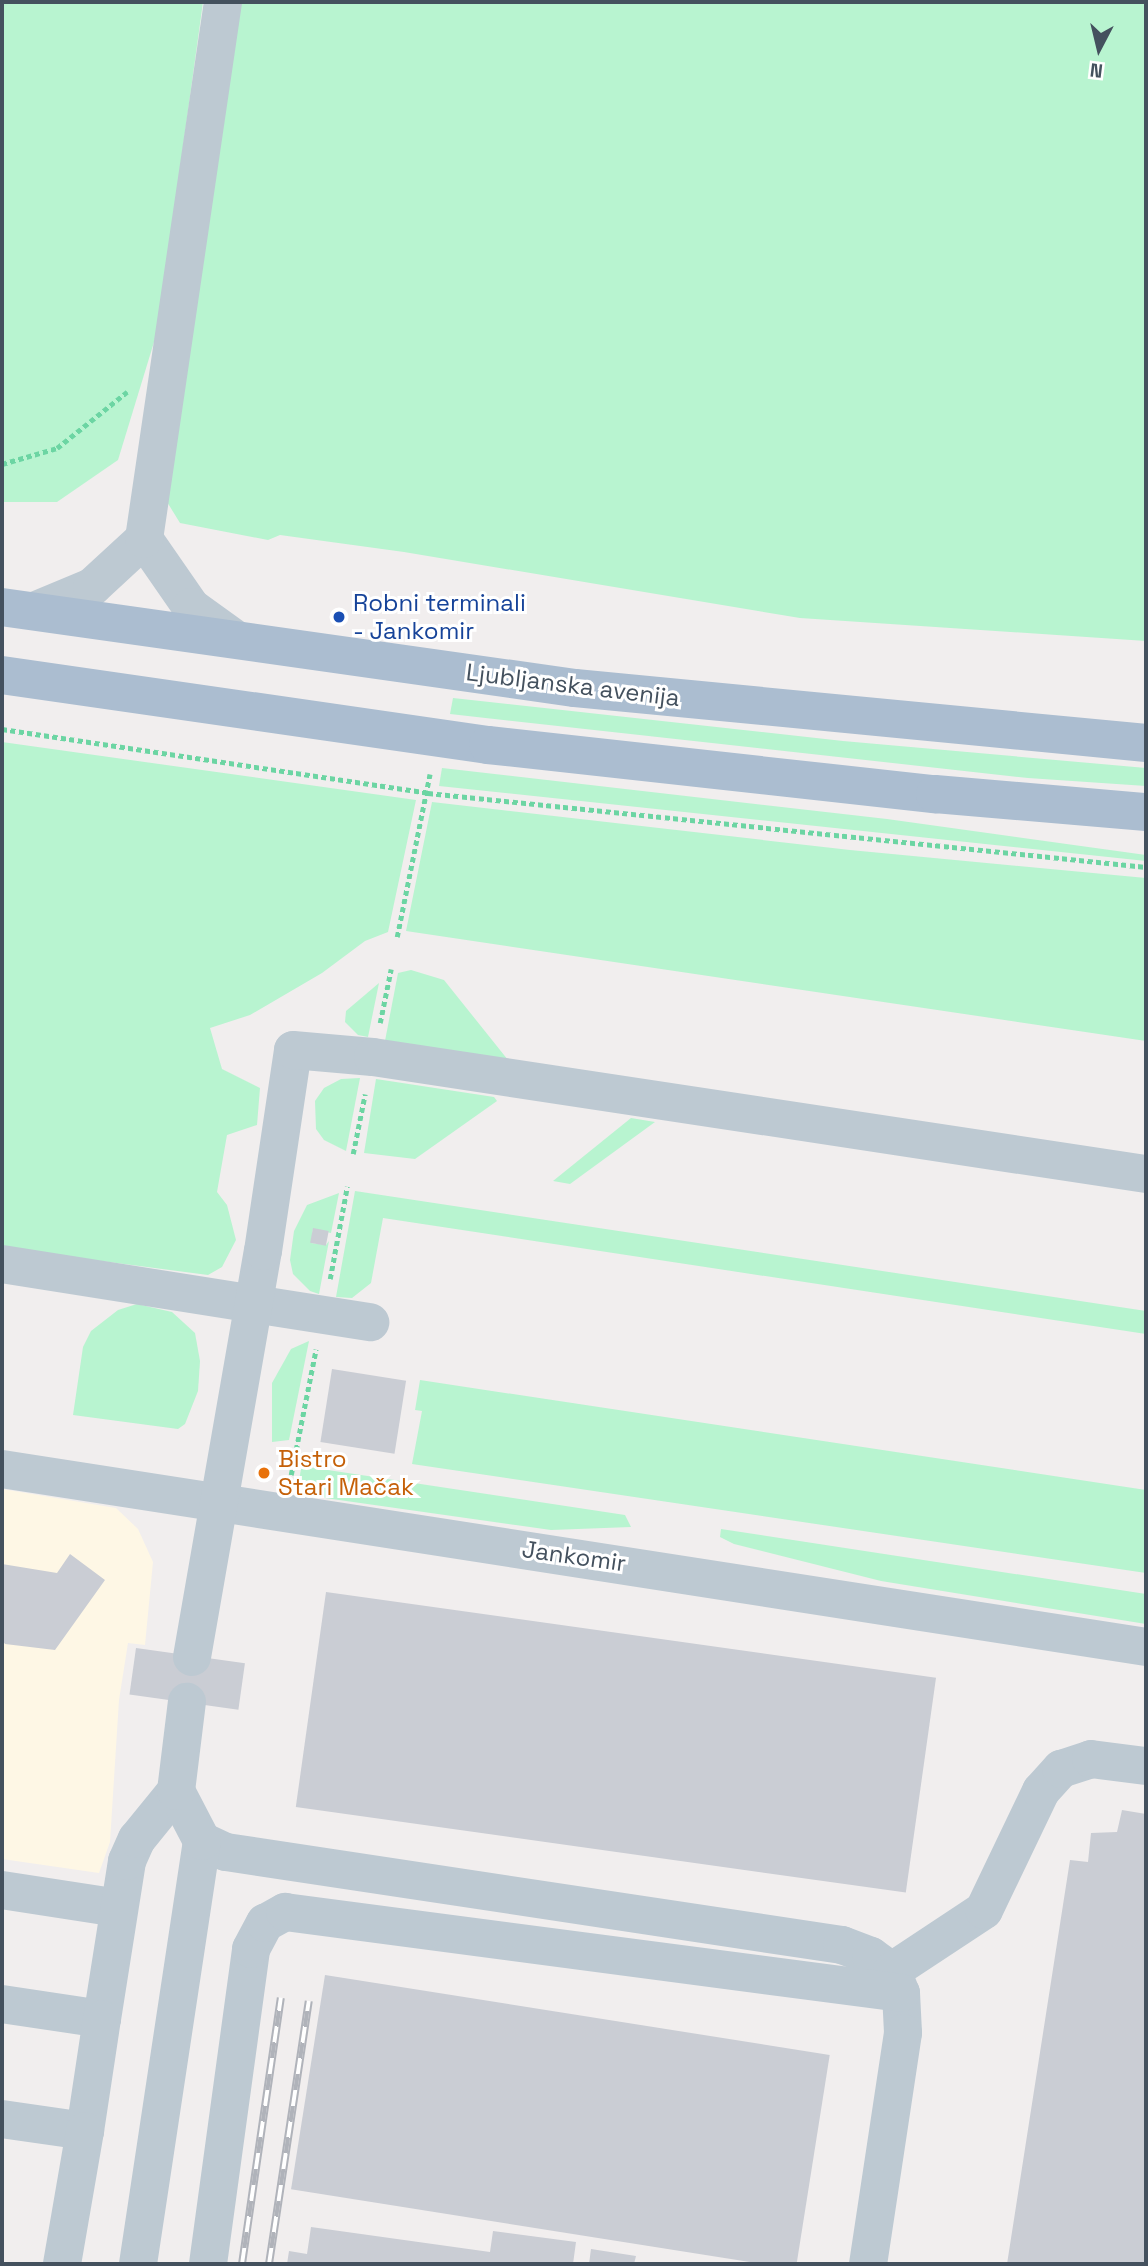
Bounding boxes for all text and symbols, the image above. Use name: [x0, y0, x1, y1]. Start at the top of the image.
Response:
north arrow: [1064, 14, 1134, 84]
text: N: [1089, 57, 1104, 84]
place label: Robni terminali - Jankomir: [353, 589, 526, 645]
marker: Robni terminali - Jankomir: [331, 609, 347, 625]
street label: Ljubljanska avenija: [465, 658, 681, 712]
place label: Bistro Stari Mačak: [278, 1445, 414, 1501]
marker: Bistro Stari Mačak: [256, 1465, 272, 1481]
street label: Jankomir: [520, 1534, 628, 1578]

